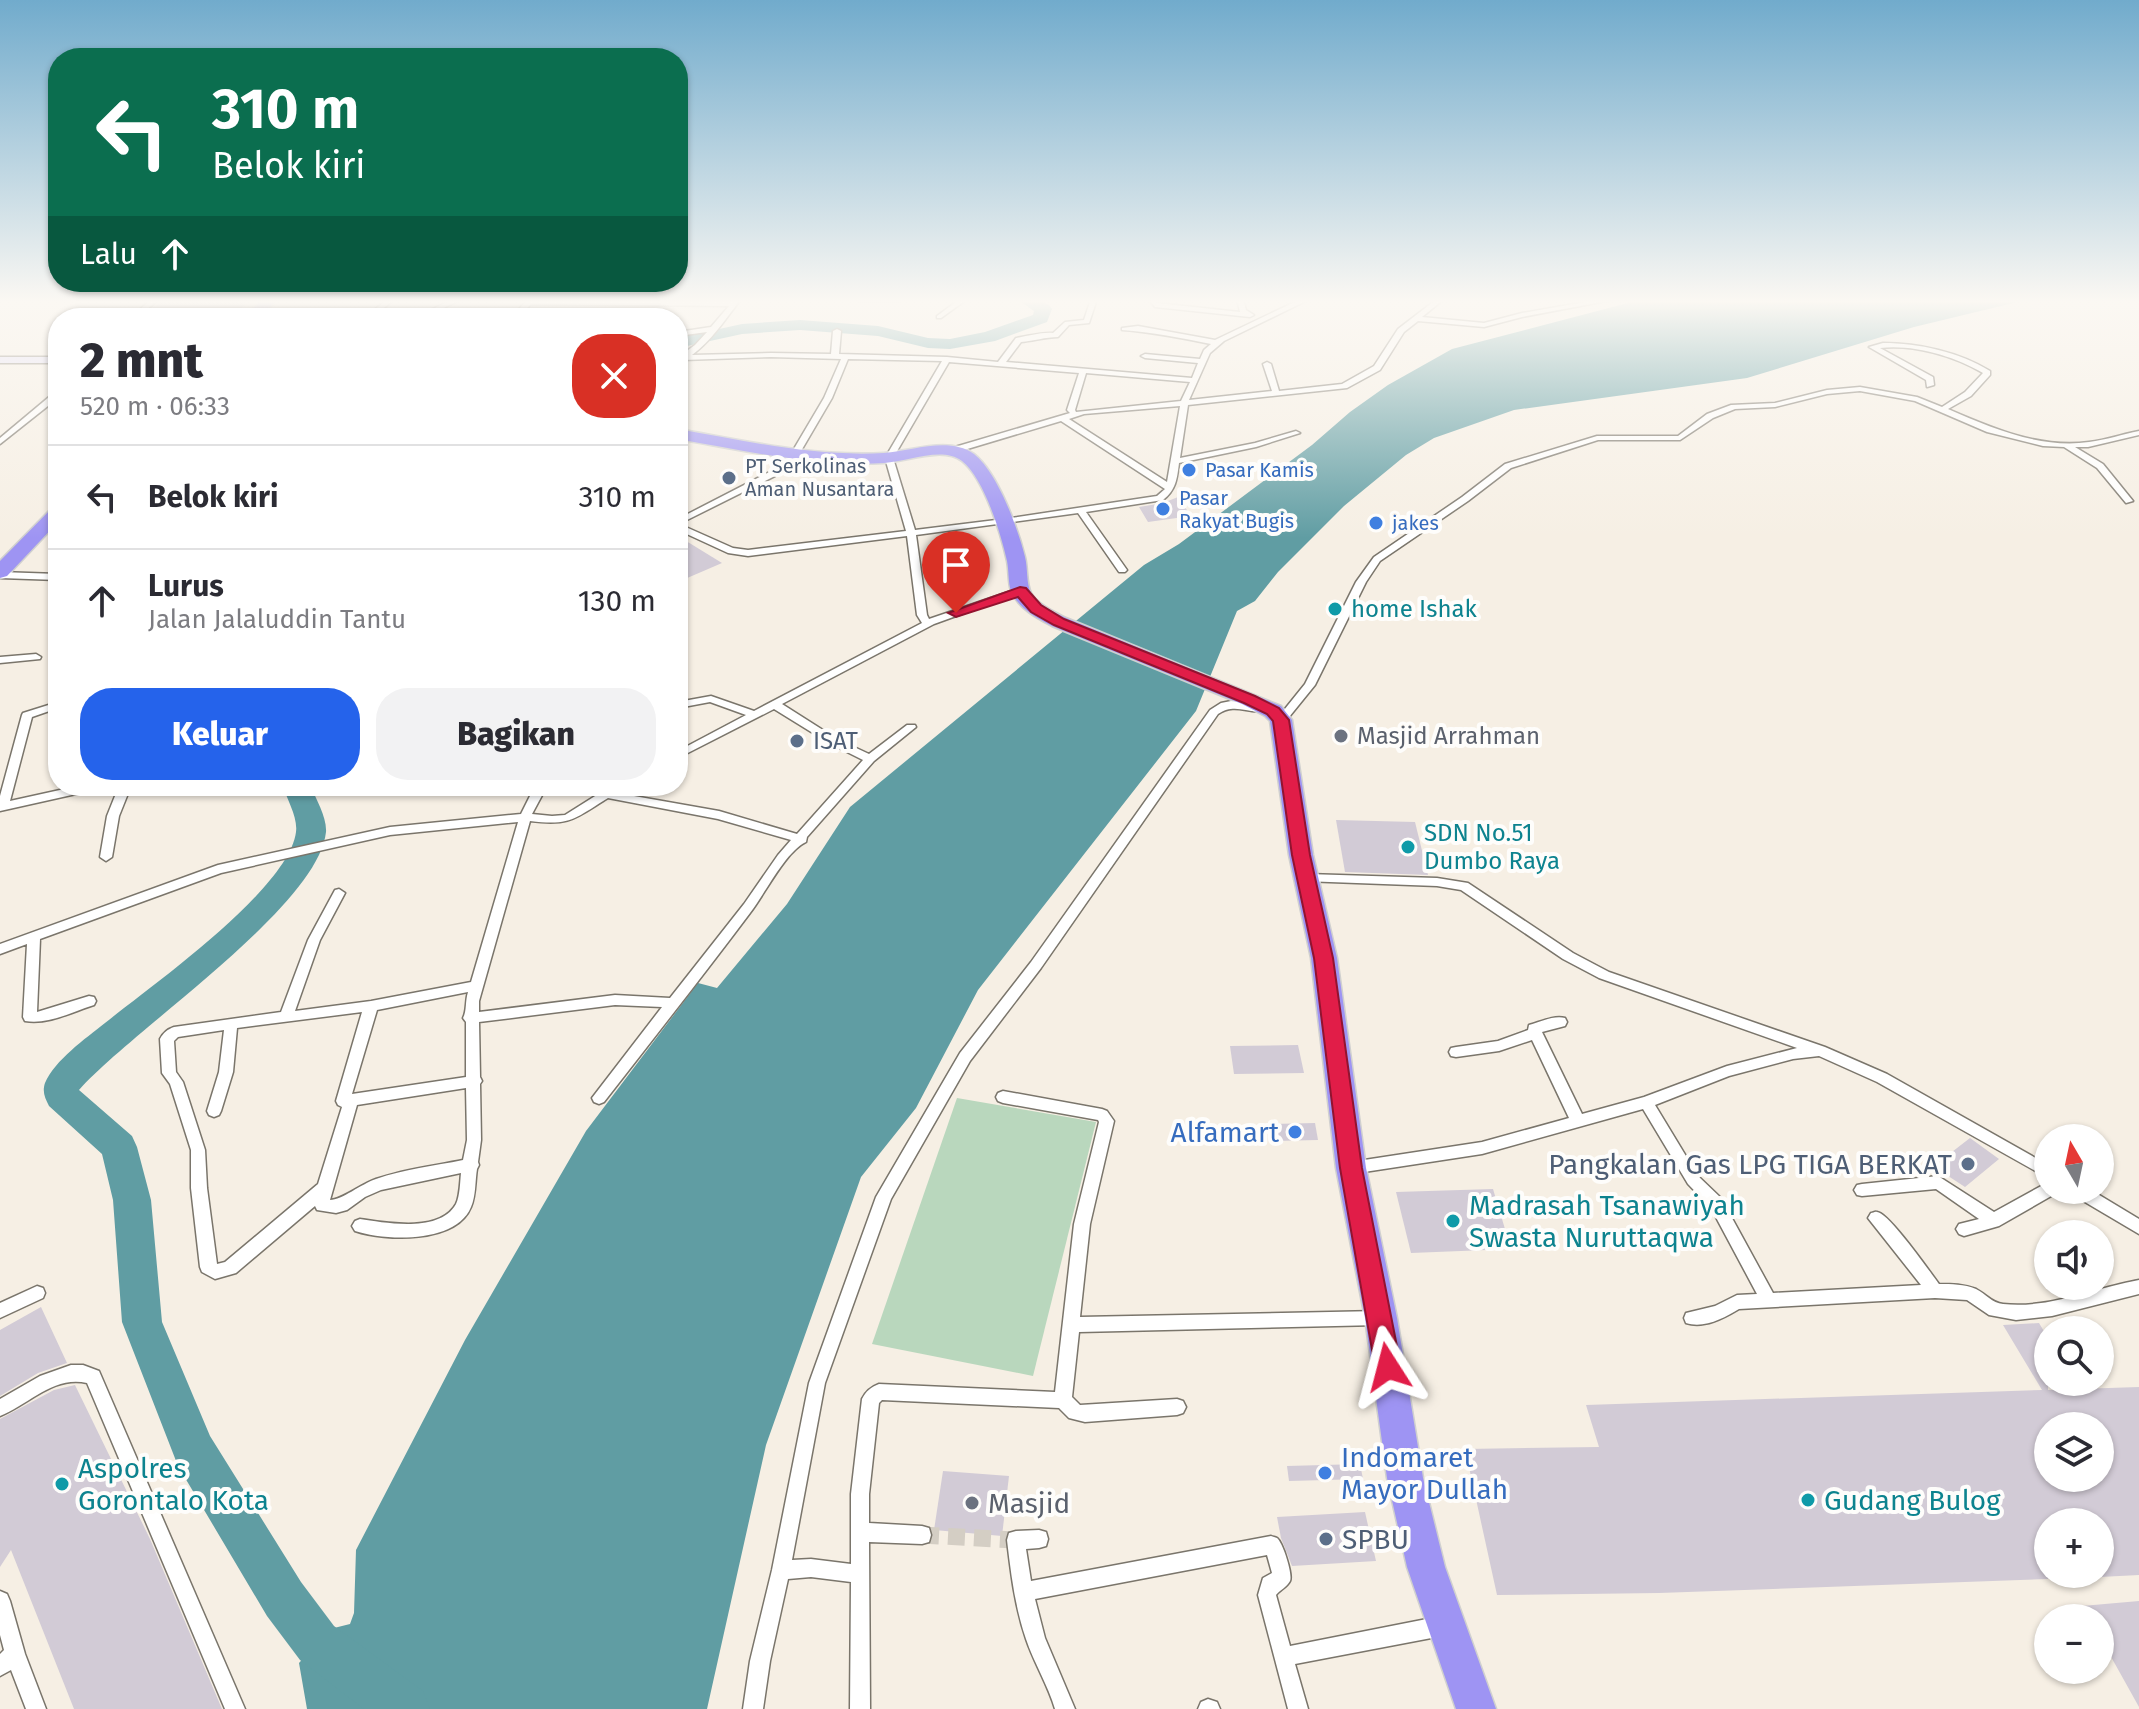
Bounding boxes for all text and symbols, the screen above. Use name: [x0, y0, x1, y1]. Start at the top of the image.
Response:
text: 310 m: [212, 76, 359, 143]
icon: left: [80, 80, 184, 184]
text: Belok kiri: [212, 144, 366, 188]
icon: ahead: [153, 232, 197, 276]
text: Lalu: [80, 236, 137, 272]
text: 2 mnt: [80, 332, 203, 390]
button: close: [572, 334, 656, 418]
text: 520 m · 06:33: [80, 391, 230, 422]
place label: PT Serkolinas Aman Nusantara: [745, 454, 894, 501]
place label: Pasar Kamis: [1205, 458, 1314, 482]
marker: Pasar Kamis: [1180, 461, 1198, 479]
marker: PT Serkolinas Aman Nusantara: [720, 469, 738, 487]
icon: left: [80, 475, 124, 519]
text: Belok kiri: [148, 479, 279, 515]
text: 310 m: [578, 479, 656, 515]
place label: Pasar Rakyat Bugis: [1179, 486, 1294, 533]
marker: Pasar Rakyat Bugis: [1154, 500, 1172, 518]
place label: jakes: [1391, 511, 1439, 535]
marker: jakes: [1367, 514, 1385, 532]
pin: [922, 531, 990, 613]
icon: arrive: [934, 543, 978, 587]
text: Lurus: [148, 568, 224, 604]
icon: ahead: [80, 579, 124, 623]
text: 130 m: [578, 583, 656, 619]
place label: home Ishak: [1351, 595, 1477, 623]
marker: home Ishak: [1326, 600, 1344, 618]
text: Jalan Jalaluddin Tantu: [148, 604, 406, 635]
button: Keluar: [80, 688, 360, 780]
button: Bagikan: [376, 688, 656, 780]
place label: Masjid Arrahman: [1357, 722, 1540, 750]
place label: ISAT: [813, 727, 859, 755]
marker: Masjid Arrahman: [1332, 727, 1350, 745]
marker: ISAT: [788, 732, 806, 750]
place label: SDN No.51 Dumbo Raya: [1424, 819, 1560, 875]
marker: SDN No.51 Dumbo Raya: [1399, 838, 1417, 856]
place label: Alfamart: [1171, 1116, 1280, 1149]
marker: Alfamart: [1286, 1123, 1304, 1141]
north arrow: [2034, 1124, 2114, 1204]
map controls: [2034, 1124, 2114, 1684]
place label: Pangkalan Gas LPG TIGA BERKAT: [1548, 1148, 1953, 1181]
marker: Pangkalan Gas LPG TIGA BERKAT: [1959, 1155, 1977, 1173]
place label: Madrasah Tsanawiyah Swasta Nuruttaqwa: [1469, 1189, 1745, 1254]
marker: Madrasah Tsanawiyah Swasta Nuruttaqwa: [1444, 1212, 1462, 1230]
button: sound: [2034, 1220, 2114, 1300]
button: search: [2034, 1316, 2114, 1396]
position arrow: [1346, 1325, 1430, 1409]
button: layers: [2034, 1412, 2114, 1492]
place label: Indomaret Mayor Dullah: [1341, 1441, 1508, 1506]
place label: Aspolres Gorontalo Kota: [78, 1452, 269, 1517]
marker: Indomaret Mayor Dullah: [1316, 1464, 1334, 1482]
marker: Aspolres Gorontalo Kota: [53, 1475, 71, 1493]
place label: Gudang Bulog: [1824, 1484, 2001, 1517]
place label: Masjid: [988, 1487, 1070, 1520]
marker: Gudang Bulog: [1799, 1491, 1817, 1509]
marker: Masjid: [963, 1494, 981, 1512]
button: +: [2034, 1508, 2114, 1588]
place label: SPBU: [1342, 1523, 1409, 1556]
marker: SPBU: [1317, 1530, 1335, 1548]
button: −: [2034, 1604, 2114, 1684]

